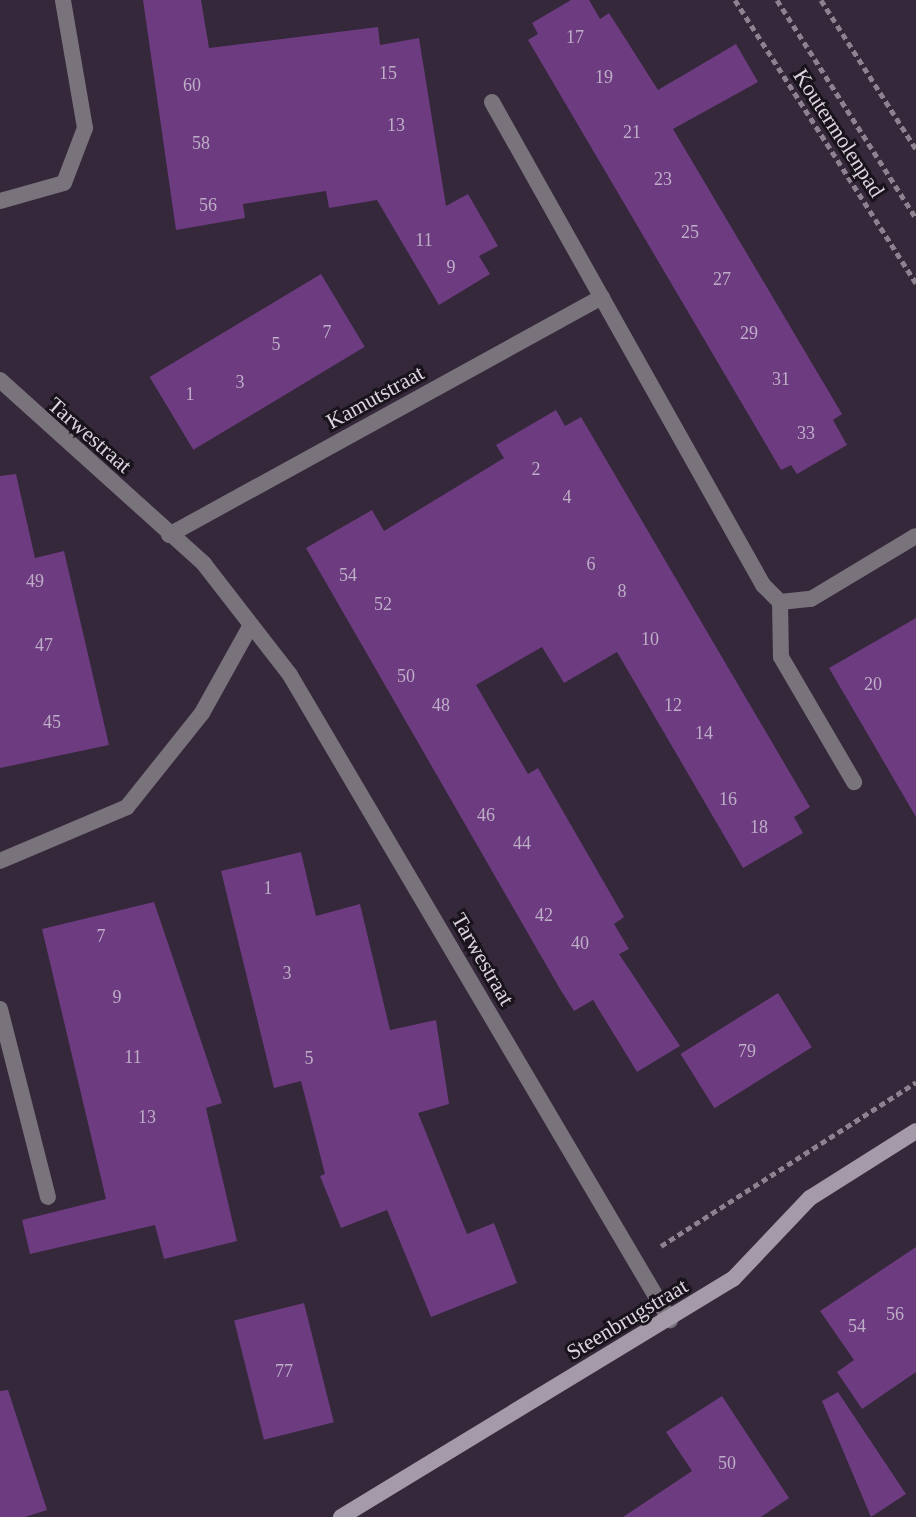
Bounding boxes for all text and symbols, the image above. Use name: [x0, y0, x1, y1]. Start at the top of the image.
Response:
house number: 17: [566, 26, 584, 48]
house number: 15: [379, 62, 397, 84]
street label: Koutermolenpad: [788, 64, 890, 202]
house number: 19: [595, 66, 613, 88]
house number: 60: [183, 74, 201, 96]
house number: 13: [387, 114, 405, 136]
house number: 21: [623, 121, 641, 143]
house number: 58: [192, 132, 210, 154]
house number: 23: [654, 168, 672, 190]
house number: 56: [199, 194, 217, 216]
house number: 25: [681, 221, 699, 243]
house number: 11: [415, 229, 433, 251]
house number: 9: [446, 256, 456, 278]
house number: 27: [713, 268, 731, 290]
house number: 7: [322, 321, 332, 343]
house number: 29: [740, 322, 758, 344]
house number: 5: [272, 333, 280, 355]
street label: Kamutstraat: [322, 359, 428, 435]
house number: 31: [772, 368, 790, 390]
house number: 3: [236, 371, 244, 393]
house number: 1: [186, 383, 194, 405]
street label: Tarwestraat: [43, 391, 137, 479]
house number: 33: [797, 422, 815, 444]
house number: 2: [532, 458, 540, 480]
house number: 4: [562, 486, 572, 508]
house number: 6: [586, 553, 596, 575]
house number: 54: [339, 564, 357, 586]
house number: 49: [26, 570, 44, 592]
house number: 8: [618, 580, 626, 602]
house number: 52: [374, 593, 392, 615]
house number: 10: [641, 628, 659, 650]
house number: 47: [35, 634, 53, 656]
house number: 50: [397, 665, 415, 687]
house number: 20: [864, 673, 882, 695]
house number: 48: [432, 694, 450, 716]
house number: 12: [664, 694, 682, 716]
house number: 45: [43, 711, 61, 733]
house number: 14: [695, 722, 713, 744]
house number: 16: [719, 788, 737, 810]
house number: 46: [477, 804, 495, 826]
house number: 18: [750, 816, 768, 838]
house number: 44: [513, 832, 531, 854]
house number: 1: [264, 877, 272, 899]
house number: 42: [535, 904, 553, 926]
street label: Tarwestraat: [446, 908, 520, 1010]
house number: 7: [96, 925, 106, 947]
house number: 40: [571, 932, 589, 954]
house number: 3: [282, 962, 292, 984]
house number: 9: [112, 986, 122, 1008]
house number: 79: [738, 1040, 756, 1062]
house number: 11: [124, 1046, 142, 1068]
house number: 5: [304, 1047, 314, 1069]
house number: 13: [138, 1106, 156, 1128]
street label: Steenbrugstraat: [562, 1272, 692, 1366]
house number: 56: [886, 1303, 904, 1325]
house number: 54: [848, 1315, 866, 1337]
house number: 77: [275, 1360, 293, 1382]
house number: 50: [718, 1452, 736, 1474]

